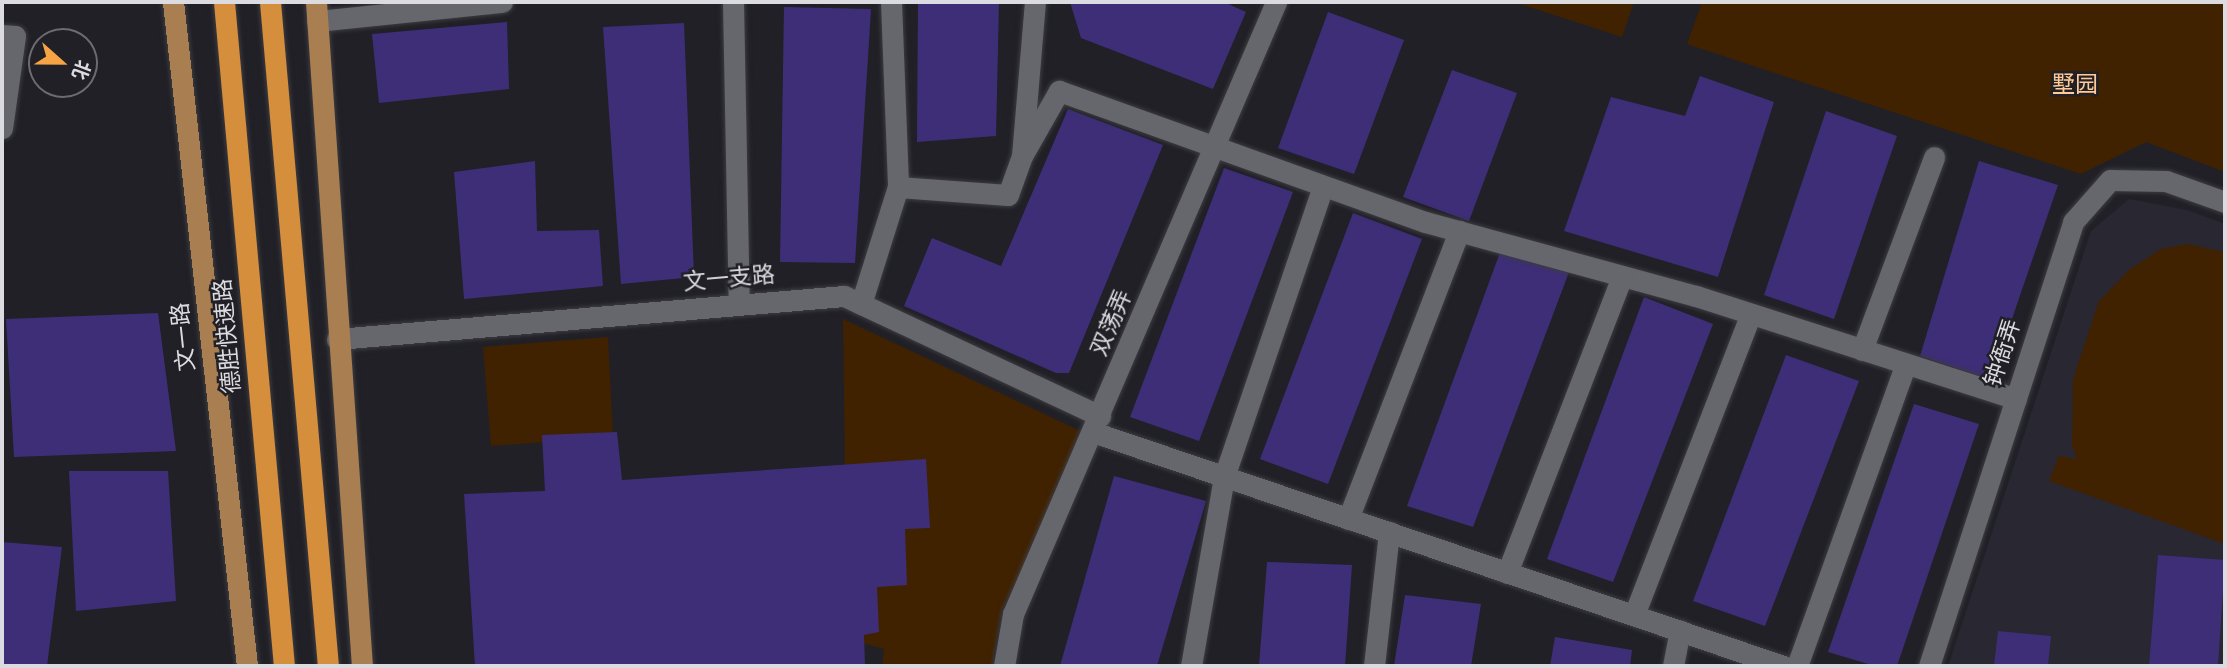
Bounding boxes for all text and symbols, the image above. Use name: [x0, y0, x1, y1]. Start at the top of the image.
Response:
north arrow: [28, 28, 98, 98]
text: 北: [65, 56, 96, 83]
park label: 墅园: [2052, 71, 2098, 99]
street label: 文一支路: [682, 261, 776, 297]
street label: 德胜快速路: [209, 278, 247, 394]
street label: 双荡弄: [1086, 286, 1138, 360]
street label: 文一路: [167, 301, 201, 373]
street label: 钟衙弄: [1979, 316, 2027, 390]

